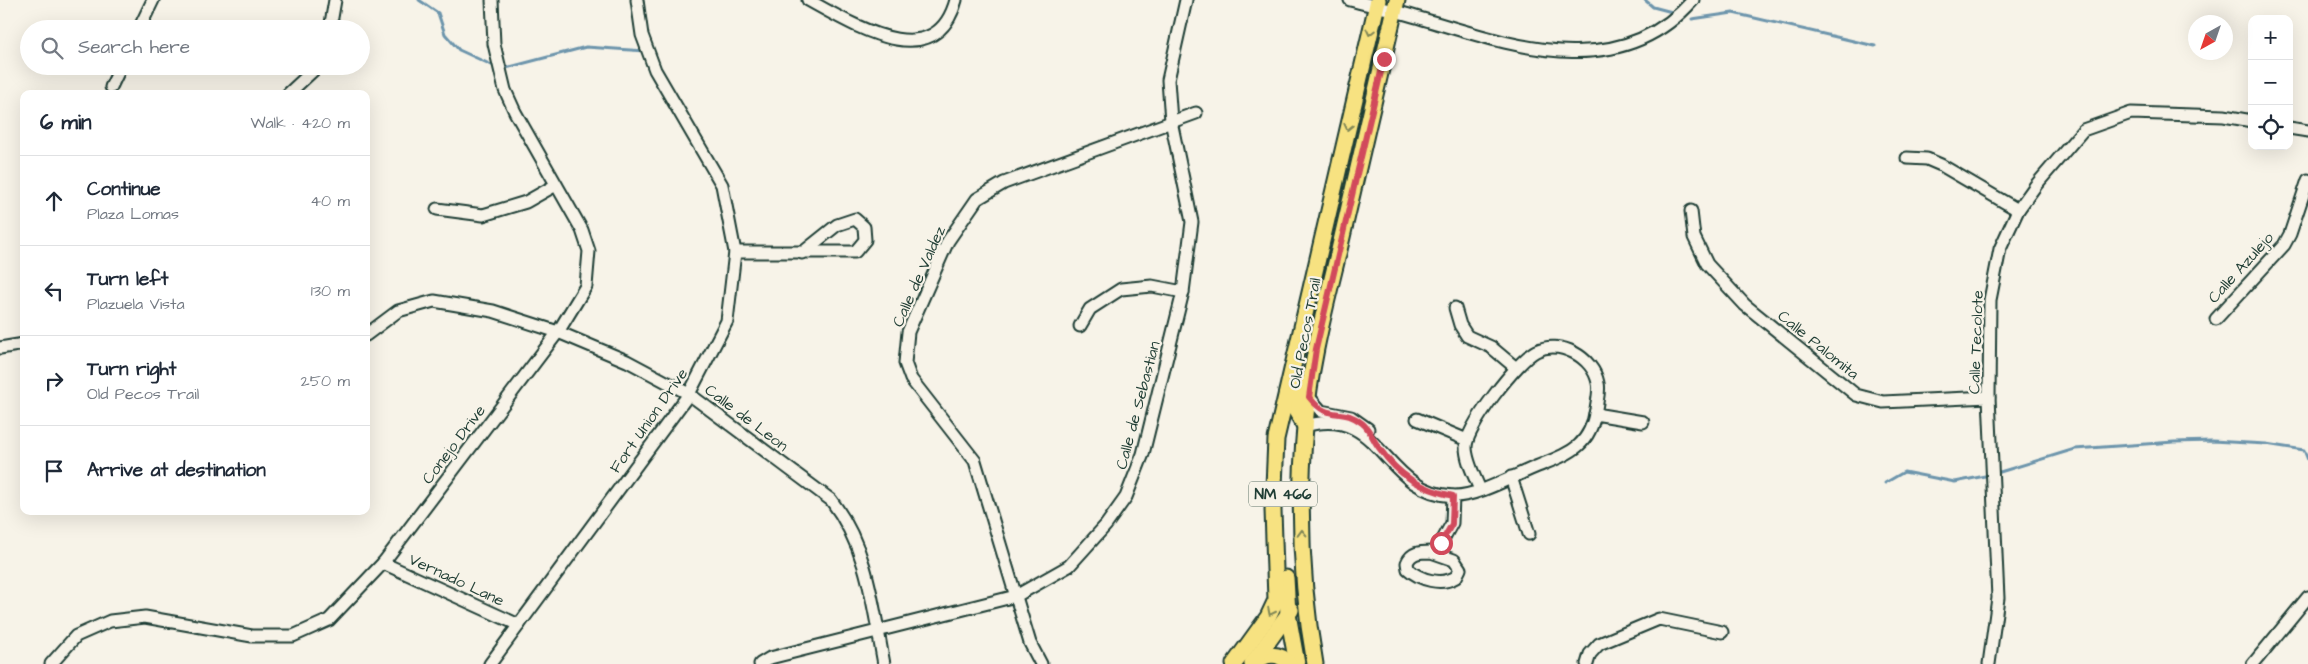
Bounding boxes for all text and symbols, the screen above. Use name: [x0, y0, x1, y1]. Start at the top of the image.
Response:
north arrow: [2188, 15, 2233, 60]
map controls: [2248, 15, 2293, 150]
button: +: [2248, 15, 2293, 60]
search box: [20, 20, 370, 75]
one-way arrow: [1365, 27, 1376, 36]
icon: search: [38, 34, 66, 62]
text: Search here: [78, 34, 190, 61]
route end: [1373, 48, 1396, 71]
button: −: [2248, 60, 2293, 105]
button: locate: [2248, 105, 2293, 150]
text: 6 min: [40, 108, 92, 137]
text: Walk · 420 m: [250, 112, 350, 134]
one-way arrow: [1343, 123, 1354, 132]
text: Continue: [87, 176, 161, 203]
icon: ahead: [40, 187, 68, 215]
text: 40 m: [310, 190, 350, 212]
text: Plaza Lomas: [87, 203, 179, 225]
street label: Calle de Valdez: [887, 222, 951, 330]
street label: Calle Azulejo: [2203, 227, 2279, 308]
text: Turn left: [87, 266, 168, 293]
street label: Old Pecos Trail: [1283, 276, 1326, 390]
icon: left: [40, 277, 68, 305]
text: 130 m: [311, 280, 350, 302]
street label: Calle Tecolote: [1963, 289, 1989, 394]
text: Plazuela Vista: [87, 293, 185, 315]
street label: Calle Palomita: [1773, 305, 1864, 384]
street label: Calle de Sebastian: [1110, 339, 1166, 472]
text: Turn right: [87, 356, 176, 383]
street label: Fort Union Drive: [604, 364, 693, 477]
icon: right: [40, 367, 68, 395]
text: 250 m: [301, 370, 350, 392]
street label: Calle de Leon: [700, 379, 793, 457]
text: Old Pecos Trail: [87, 383, 199, 405]
street label: Conejo Drive: [417, 400, 491, 489]
icon: arrive: [40, 457, 68, 485]
text: Arrive at destination: [87, 457, 266, 484]
road number: NM 466: [1249, 482, 1317, 506]
one-way arrow: [1296, 528, 1307, 536]
route start: [1430, 532, 1453, 555]
street label: Vernado Lane: [405, 548, 508, 612]
one-way arrow: [1267, 607, 1277, 616]

